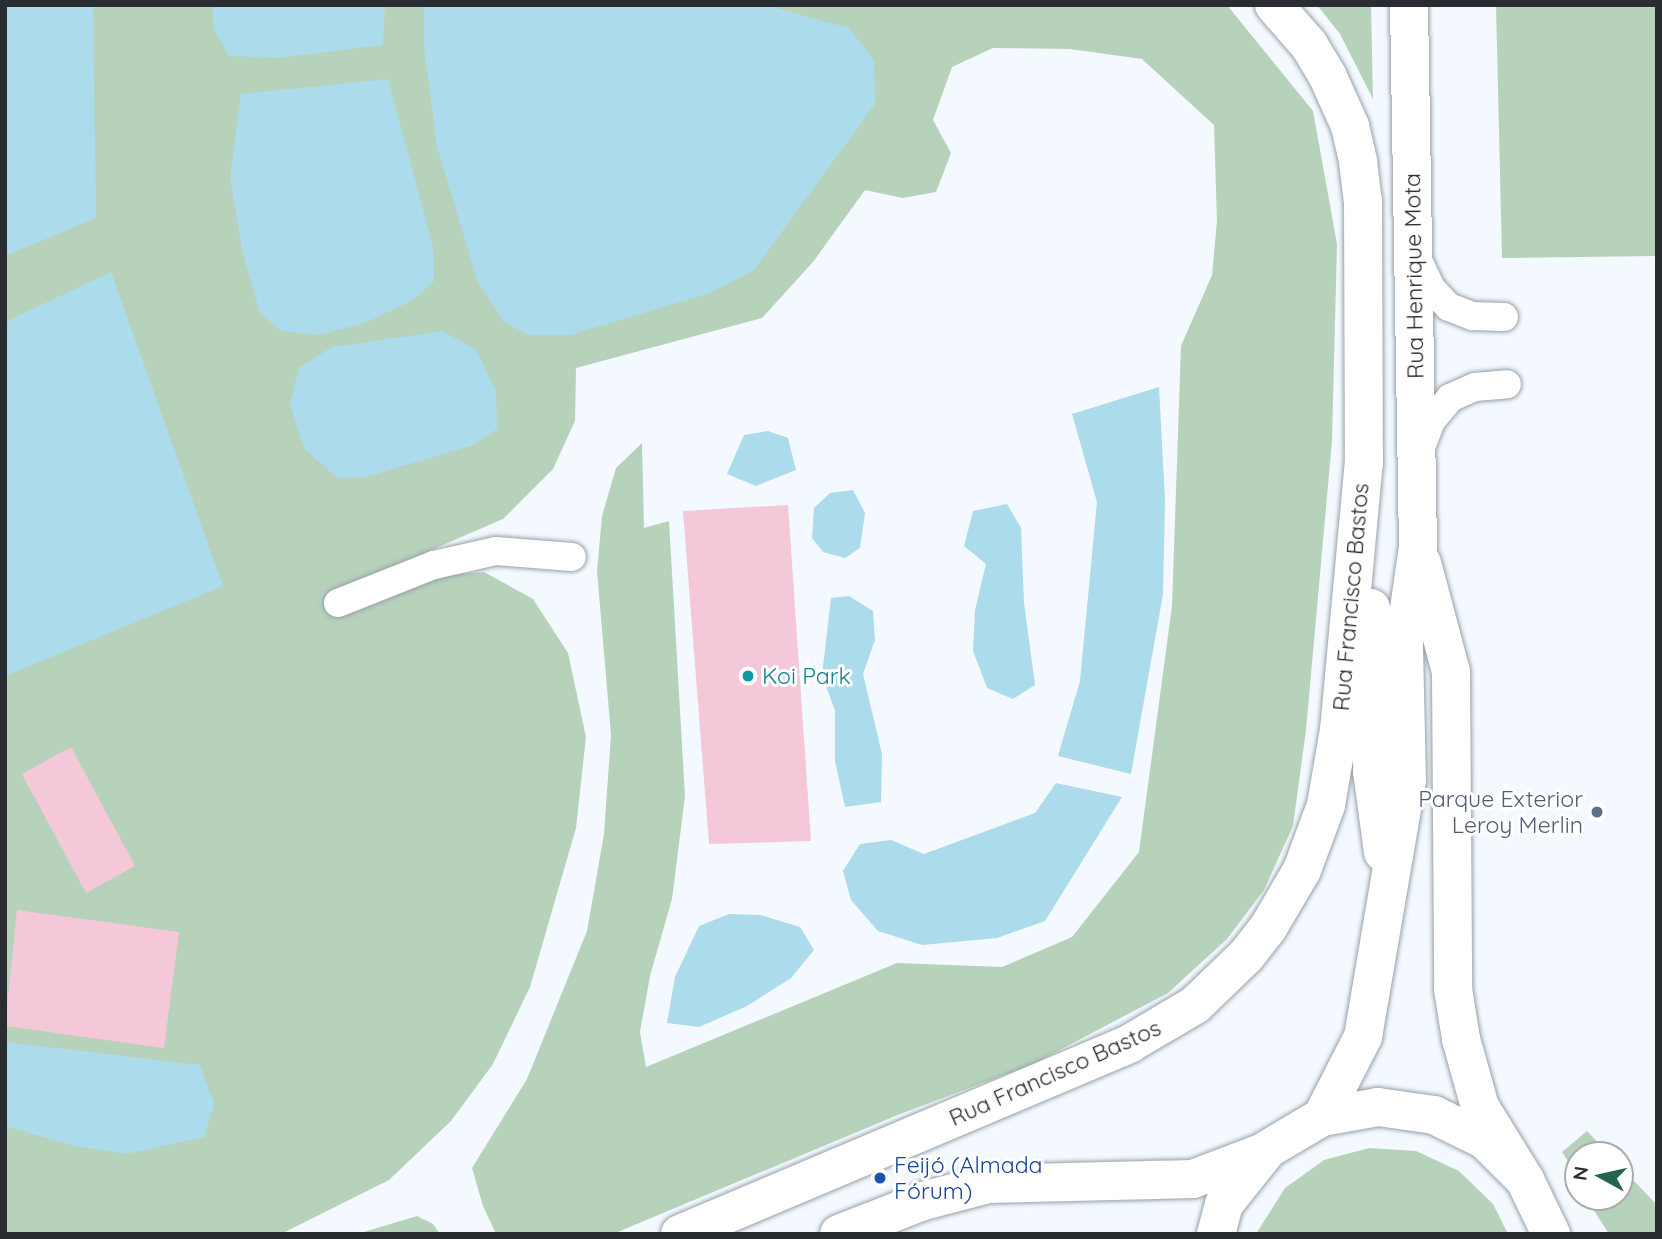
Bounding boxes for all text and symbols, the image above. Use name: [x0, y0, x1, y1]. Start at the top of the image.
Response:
street label: Rua Henrique Mota: [1398, 173, 1430, 379]
street label: Rua Francisco Bastos: [1327, 482, 1375, 712]
place label: Koi Park: [762, 662, 851, 690]
marker: Koi Park: [740, 668, 756, 684]
place label: Parque Exterior Leroy Merlin: [1418, 785, 1583, 839]
marker: Parque Exterior Leroy Merlin: [1589, 804, 1605, 820]
street label: Rua Francisco Bastos: [945, 1014, 1165, 1132]
north arrow: [1564, 1141, 1634, 1211]
place label: Feijó (Almada Fórum): [894, 1151, 1043, 1205]
text: N: [1567, 1165, 1593, 1182]
marker: Feijó (Almada Fórum): [872, 1170, 888, 1186]

